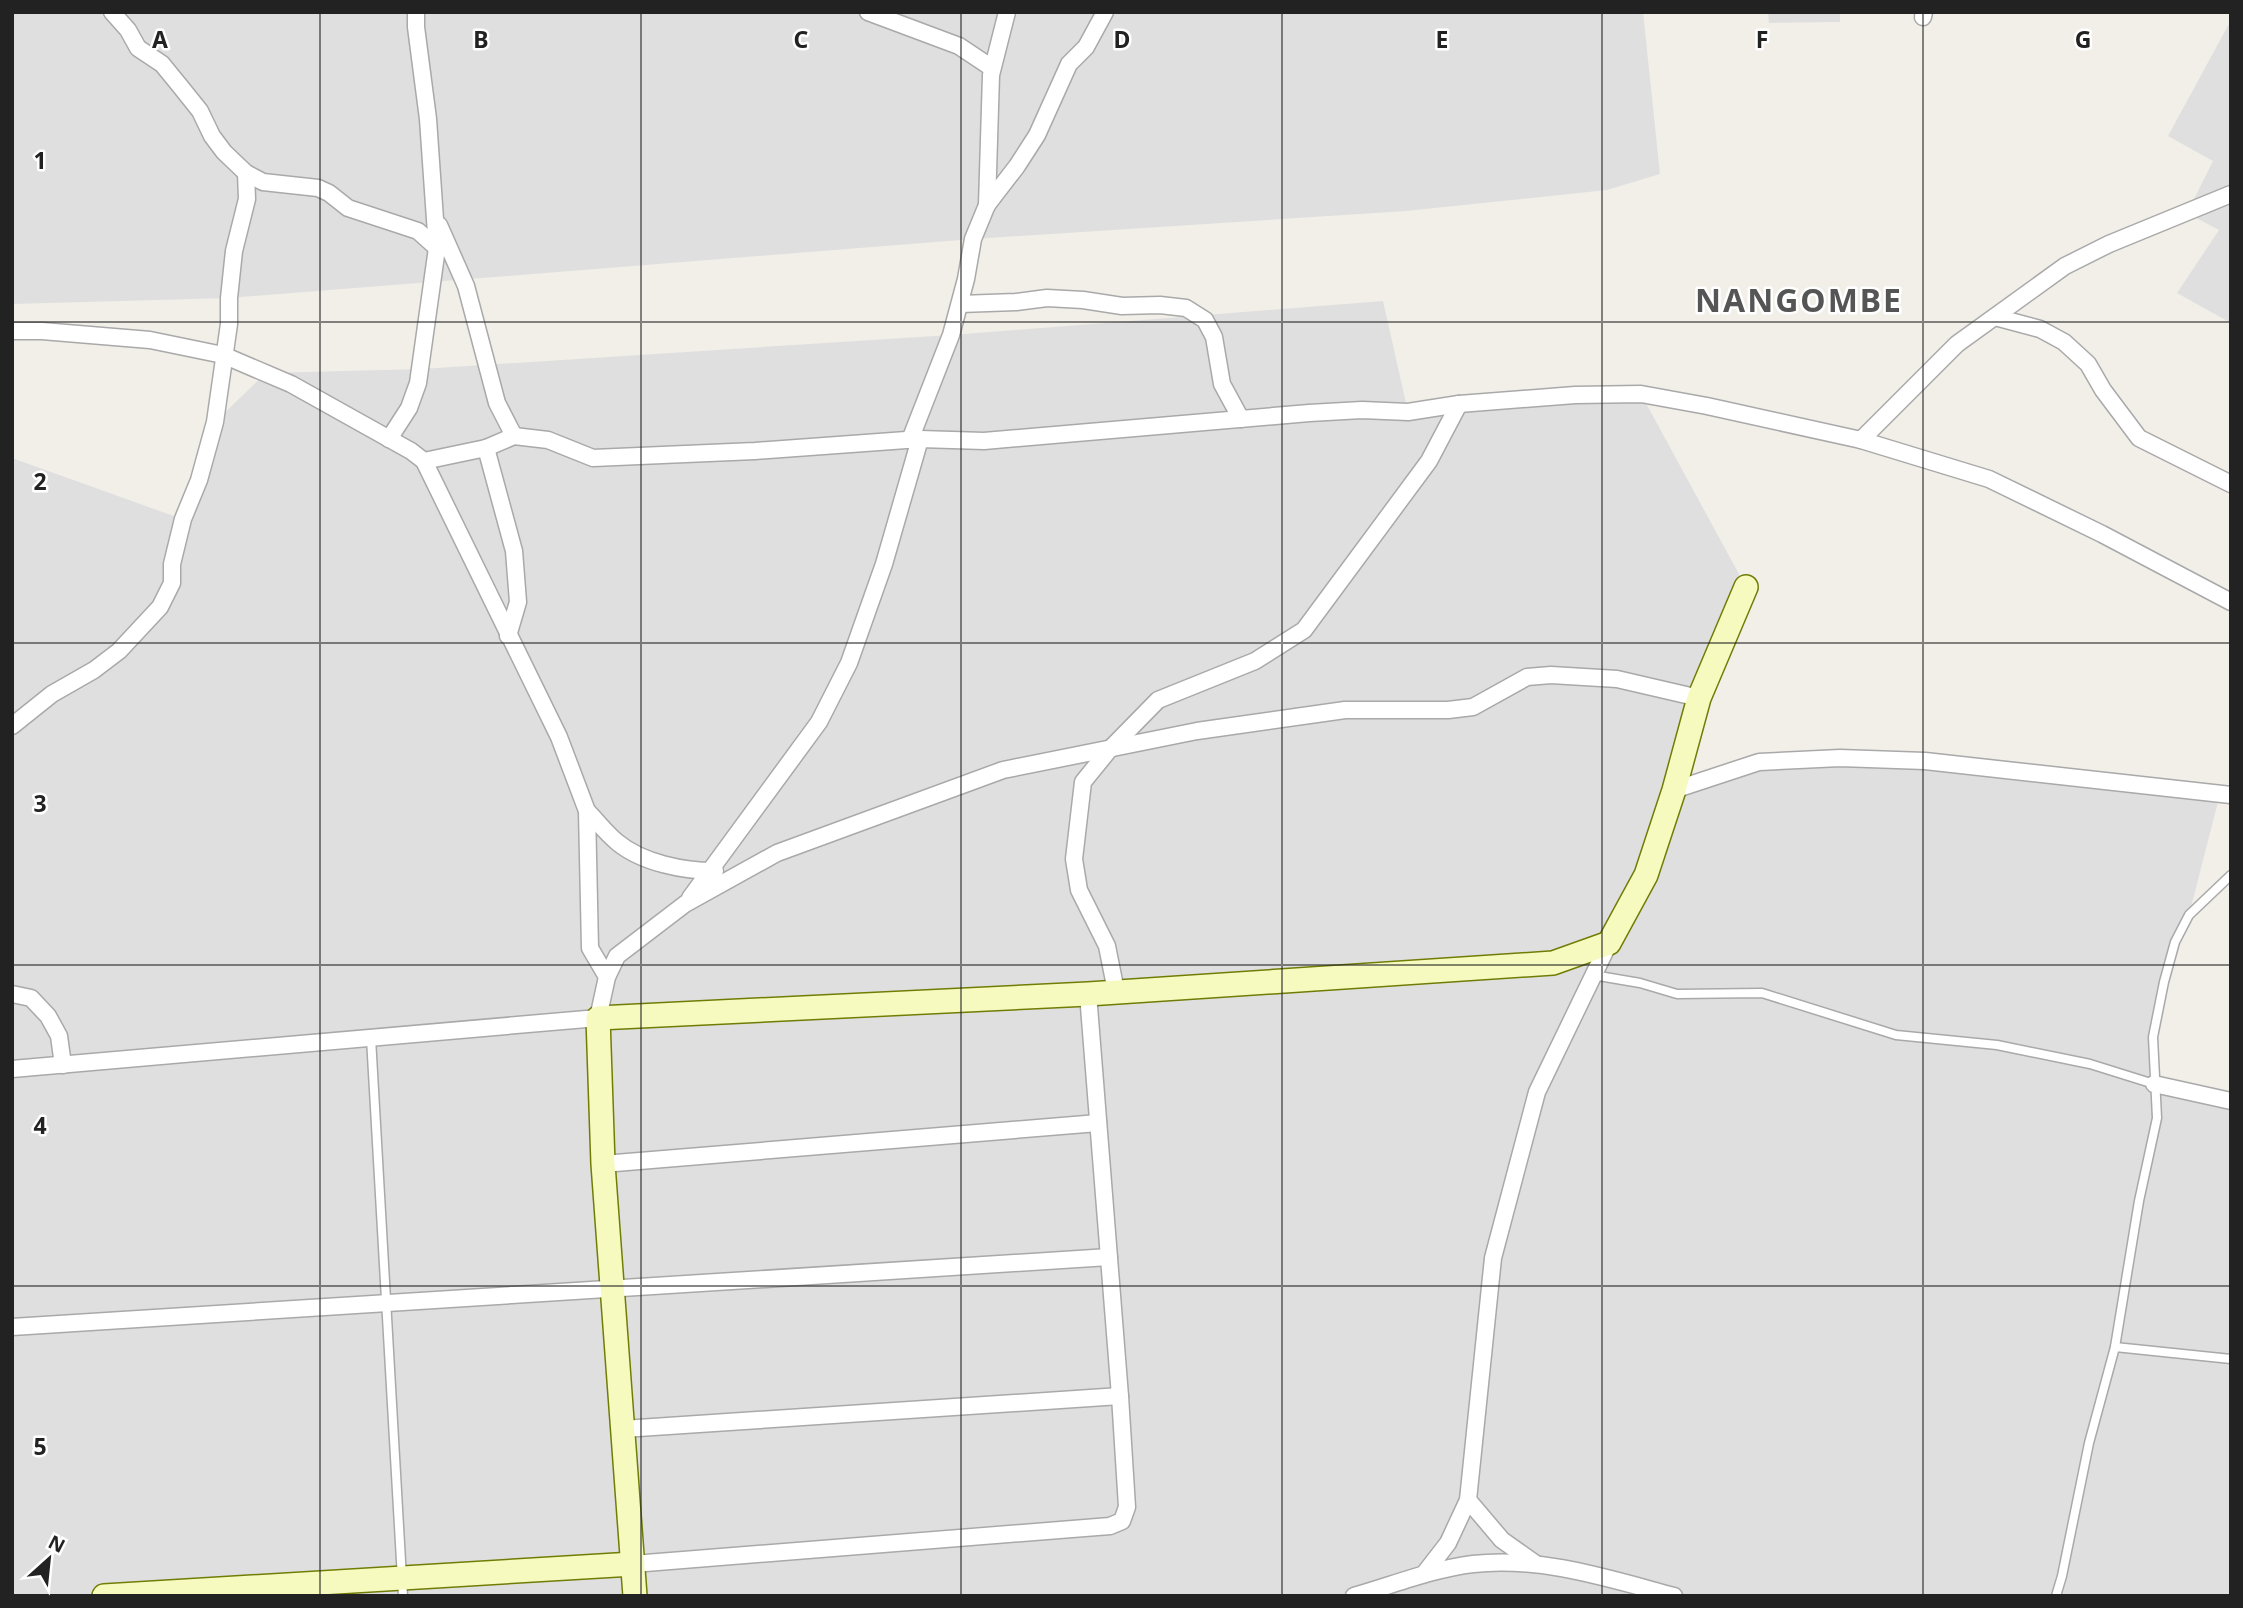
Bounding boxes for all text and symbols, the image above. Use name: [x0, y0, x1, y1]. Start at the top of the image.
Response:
text: A: [152, 23, 168, 55]
text: B: [473, 23, 489, 55]
text: C: [794, 23, 809, 55]
text: D: [1114, 23, 1130, 55]
text: E: [1436, 23, 1448, 55]
text: F: [1756, 23, 1768, 55]
text: G: [2075, 23, 2091, 55]
text: 1: [33, 144, 47, 176]
district label: NANGOMBE: [1695, 278, 1903, 321]
text: 2: [33, 465, 47, 497]
text: 3: [33, 787, 47, 819]
text: 4: [33, 1109, 47, 1141]
text: 5: [33, 1430, 47, 1462]
north arrow: [14, 1524, 84, 1594]
text: N: [44, 1529, 70, 1559]

